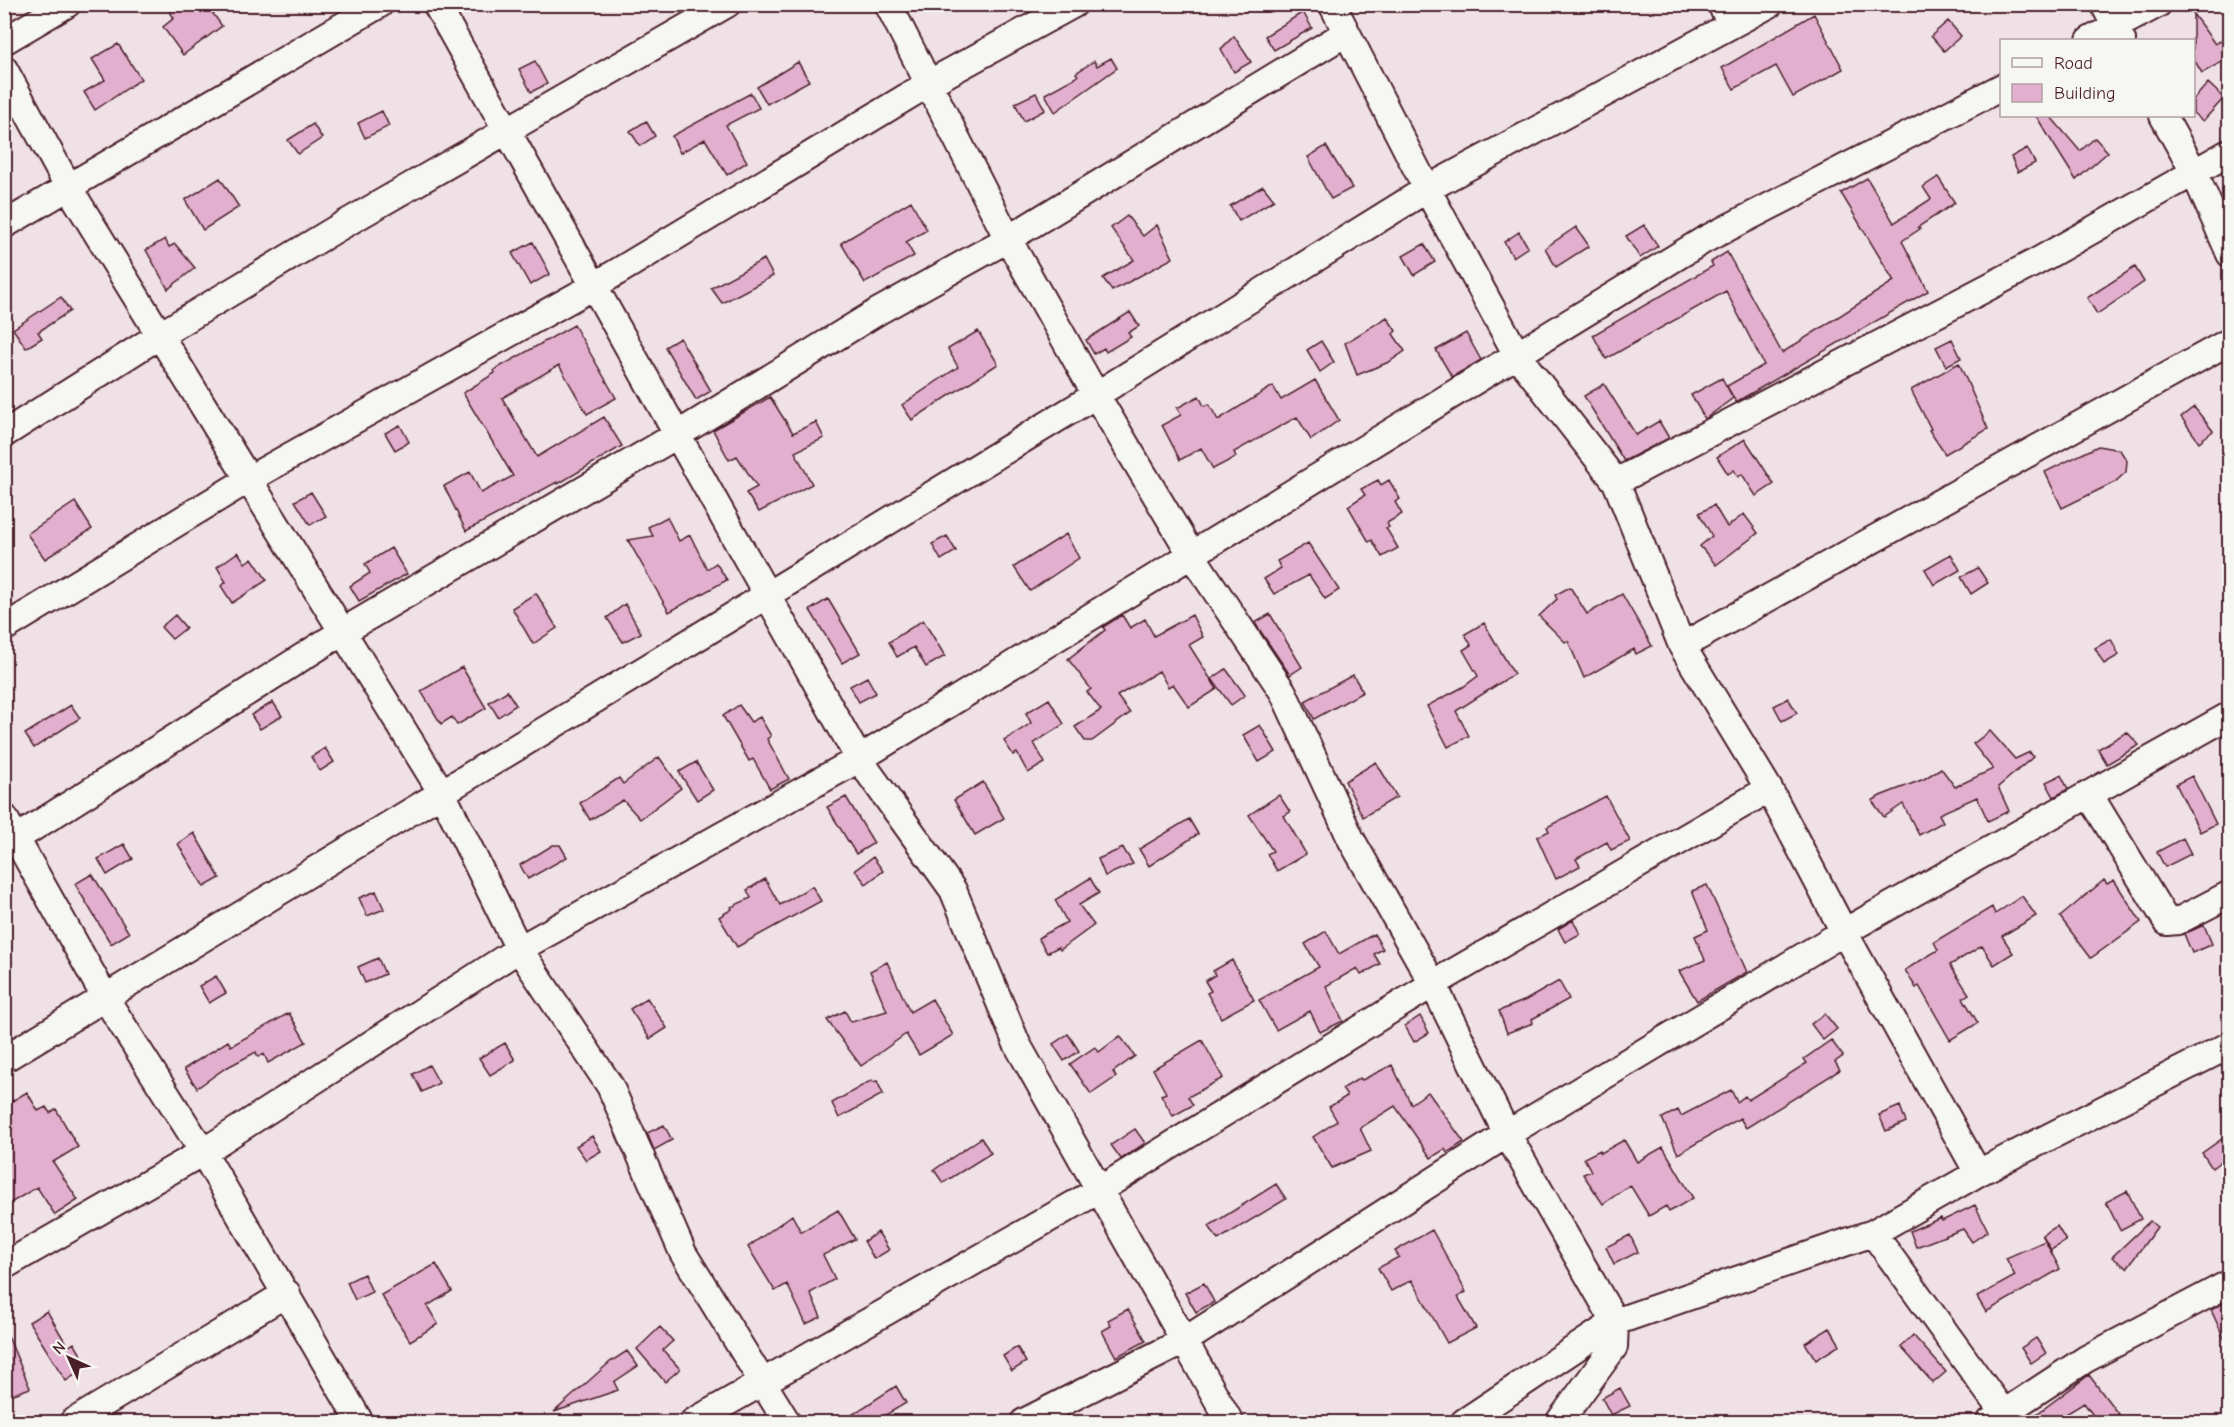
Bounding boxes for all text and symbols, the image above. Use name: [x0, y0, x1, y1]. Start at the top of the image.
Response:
legend: [2000, 39, 2195, 117]
text: Road: [2054, 53, 2093, 74]
text: Building: [2054, 83, 2116, 104]
north arrow: [39, 1328, 99, 1388]
text: N: [49, 1338, 69, 1358]

